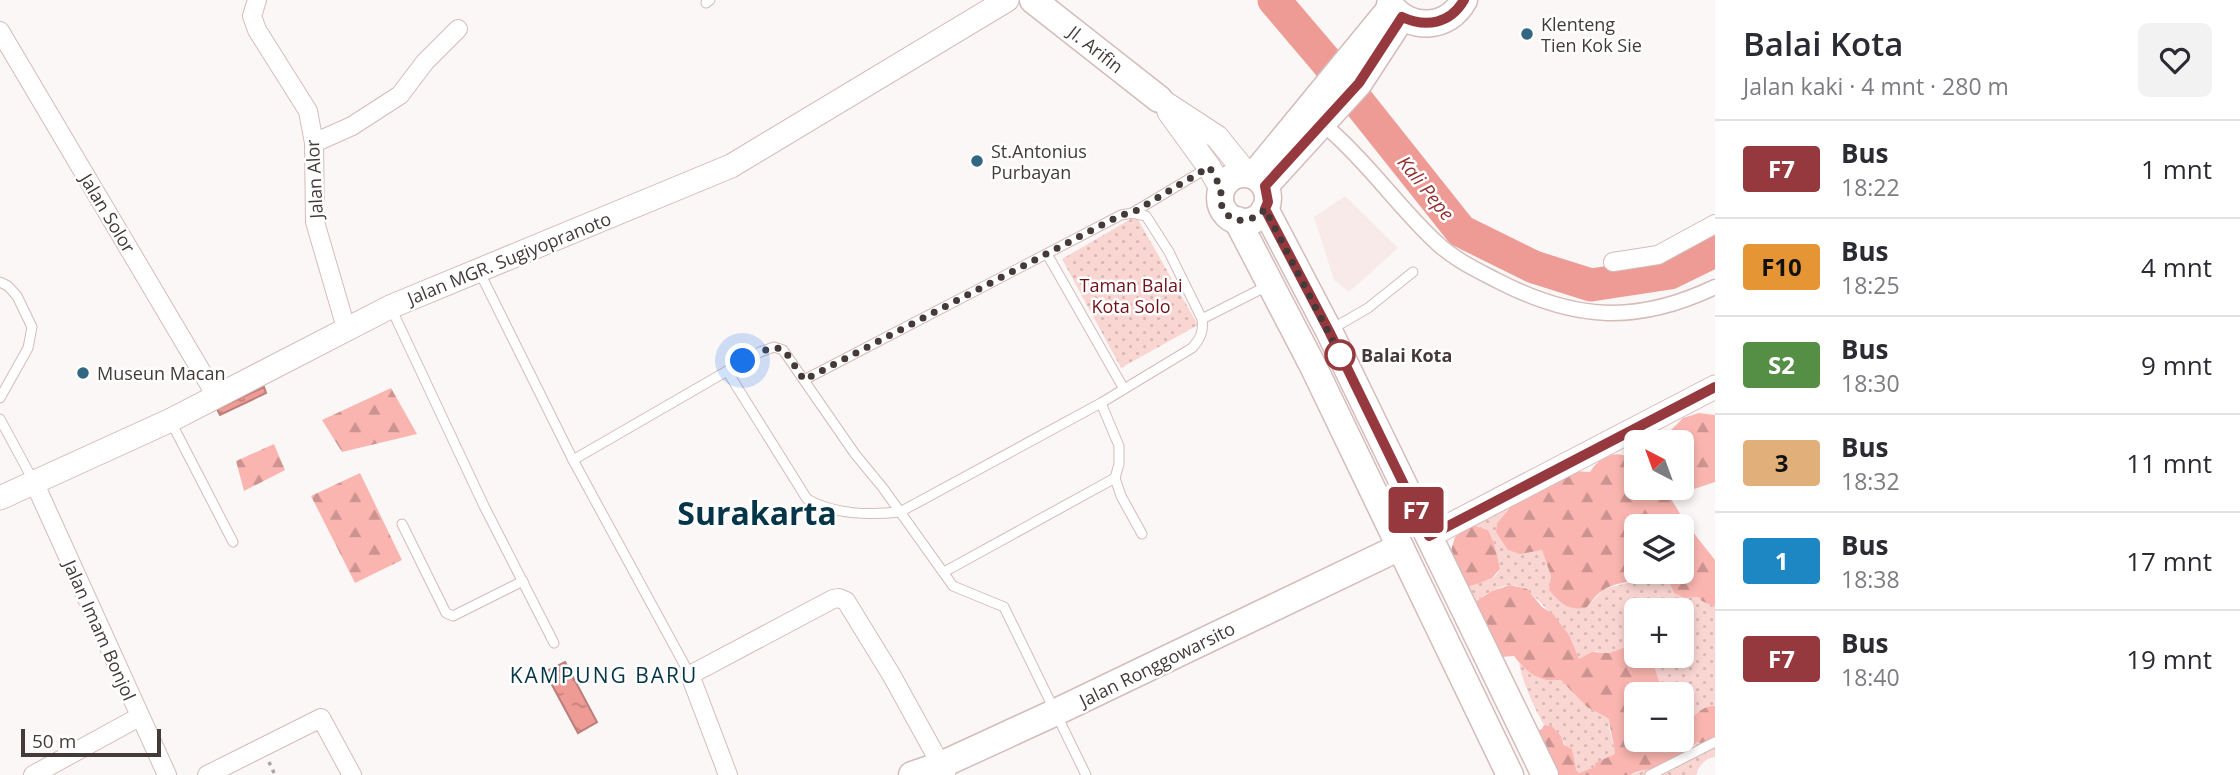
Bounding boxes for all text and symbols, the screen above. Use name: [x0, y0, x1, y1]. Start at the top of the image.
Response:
place label: Klenteng Tien Kok Sie: [1541, 12, 1642, 57]
street label: Jl. Arifin: [1062, 19, 1128, 78]
text: Balai Kota: [1743, 21, 1903, 66]
button: heart: [2138, 23, 2212, 97]
marker: Klenteng Tien Kok Sie: [1519, 26, 1535, 42]
text: Jalan kaki · 4 mnt · 280 m: [1743, 70, 2009, 102]
text: Bus: [1841, 135, 1888, 171]
street label: Jalan Alor: [300, 138, 328, 221]
place label: St.Antonius Purbayan: [991, 139, 1087, 184]
water label: Kali Pepe: [1392, 150, 1460, 226]
text: 1 mnt: [2141, 151, 2212, 187]
text: F7: [1768, 152, 1795, 185]
marker: St.Antonius Purbayan: [969, 153, 985, 169]
street label: Jalan Solor: [74, 167, 141, 258]
text: 18:22: [1841, 171, 1900, 203]
street label: Jalan MGR. Sugiyopranoto: [402, 206, 614, 311]
text: Bus: [1841, 233, 1888, 269]
text: 4 mnt: [2141, 249, 2212, 285]
text: F10: [1761, 250, 1802, 283]
text: 18:25: [1841, 269, 1900, 301]
park label: Taman Balai Kota Solo: [1079, 273, 1183, 318]
text: Bus: [1841, 331, 1888, 367]
marker: Balai Kota: [1325, 340, 1355, 370]
your location: [725, 343, 760, 378]
place label: Balai Kota: [1361, 343, 1452, 367]
text: 9 mnt: [2141, 347, 2212, 383]
text: S2: [1768, 348, 1795, 381]
place label: Museun Macan: [97, 361, 226, 385]
marker: Museun Macan: [75, 365, 91, 381]
text: 18:30: [1841, 367, 1900, 399]
text: Bus: [1841, 429, 1888, 465]
north arrow: [1624, 430, 1694, 500]
map controls: [1624, 430, 1694, 752]
text: 11 mnt: [2126, 445, 2212, 481]
text: 3: [1775, 446, 1788, 479]
text: 18:32: [1841, 465, 1900, 497]
line badge: F7: [1384, 487, 1448, 533]
district label: Surakarta: [677, 491, 837, 534]
text: F7: [1403, 493, 1429, 526]
button: layers: [1624, 514, 1694, 584]
text: Bus: [1841, 527, 1888, 563]
text: 17 mnt: [2126, 543, 2212, 579]
text: 1: [1775, 544, 1788, 577]
street label: Jalan Imam Bonjol: [57, 554, 142, 704]
text: 18:38: [1841, 563, 1900, 595]
button: +: [1624, 598, 1694, 668]
street label: Jalan Ronggowarsito: [1073, 616, 1239, 713]
text: Bus: [1841, 625, 1888, 661]
text: 19 mnt: [2126, 641, 2212, 677]
text: F7: [1768, 642, 1795, 675]
district label: KAMPUNG BARU: [510, 661, 698, 689]
text: 18:40: [1841, 661, 1900, 693]
button: −: [1624, 682, 1694, 752]
scale bar: [21, 726, 161, 758]
text: 50 m: [32, 728, 76, 754]

